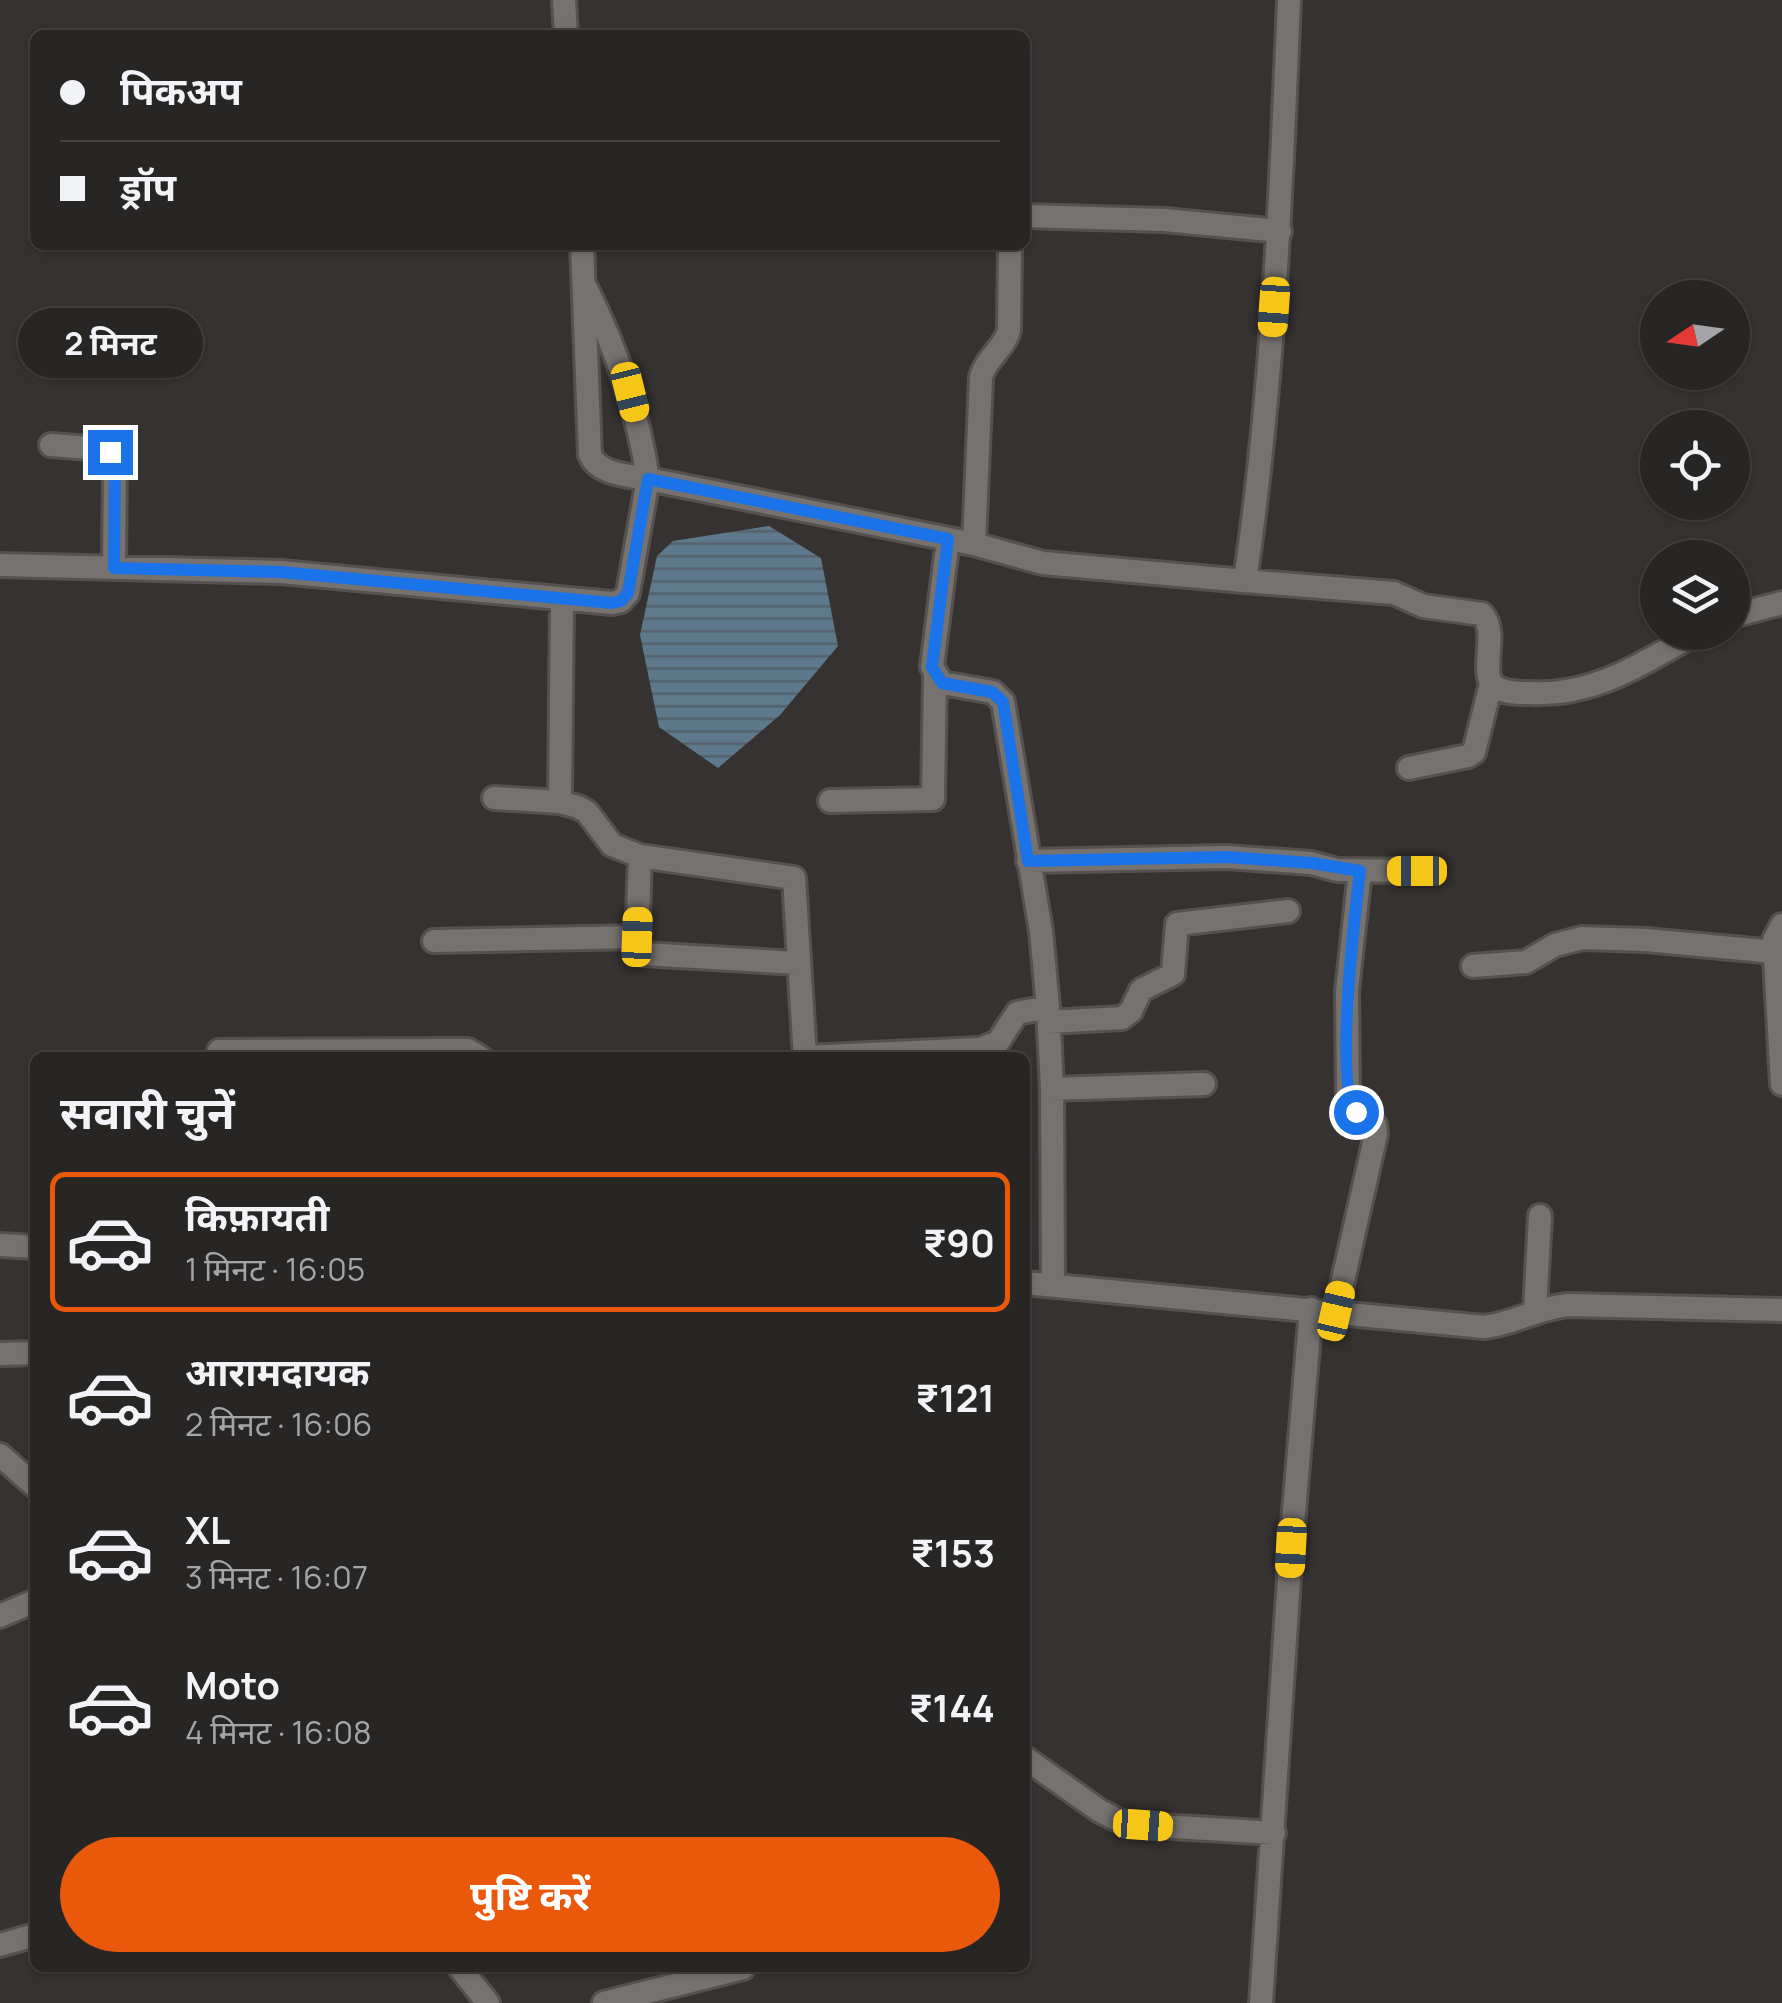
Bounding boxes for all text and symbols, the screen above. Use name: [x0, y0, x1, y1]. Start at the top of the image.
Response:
text: पिकअप: [120, 64, 242, 116]
text: ड्रॉप: [120, 160, 176, 212]
car: [1257, 276, 1291, 338]
north arrow: [1640, 280, 1750, 390]
map controls: [1640, 280, 1750, 650]
callout: 2 मिनट: [18, 307, 202, 377]
text: 2 मिनट: [64, 321, 157, 365]
car: [608, 359, 652, 425]
button: locate: [1640, 410, 1750, 520]
route end: [88, 430, 133, 475]
button: layers: [1640, 540, 1750, 650]
car: [1387, 856, 1447, 886]
car: [621, 906, 653, 968]
text: सवारी चुनें: [60, 1081, 235, 1143]
route start: [1334, 1090, 1379, 1135]
text: किफ़ायती: [185, 1190, 329, 1242]
icon: car: [65, 1197, 155, 1287]
text: ₹90: [923, 1216, 995, 1268]
text: 1 मिनट · 16:05: [185, 1247, 365, 1291]
car: [1315, 1278, 1357, 1344]
text: आरामदायक: [185, 1345, 369, 1397]
icon: car: [65, 1352, 155, 1442]
text: ₹121: [916, 1371, 995, 1423]
text: 2 मिनट · 16:06: [185, 1402, 372, 1446]
text: XL: [185, 1503, 230, 1555]
icon: car: [65, 1507, 155, 1597]
car: [1274, 1517, 1308, 1579]
text: ₹153: [911, 1526, 995, 1578]
text: 3 मिनट · 16:07: [185, 1555, 368, 1599]
text: Moto: [185, 1658, 280, 1710]
icon: car: [65, 1662, 155, 1752]
text: ₹144: [909, 1681, 995, 1733]
text: 4 मिनट · 16:08: [185, 1710, 372, 1754]
car: [1112, 1808, 1174, 1842]
button: पुष्टि करें: [60, 1837, 1000, 1952]

